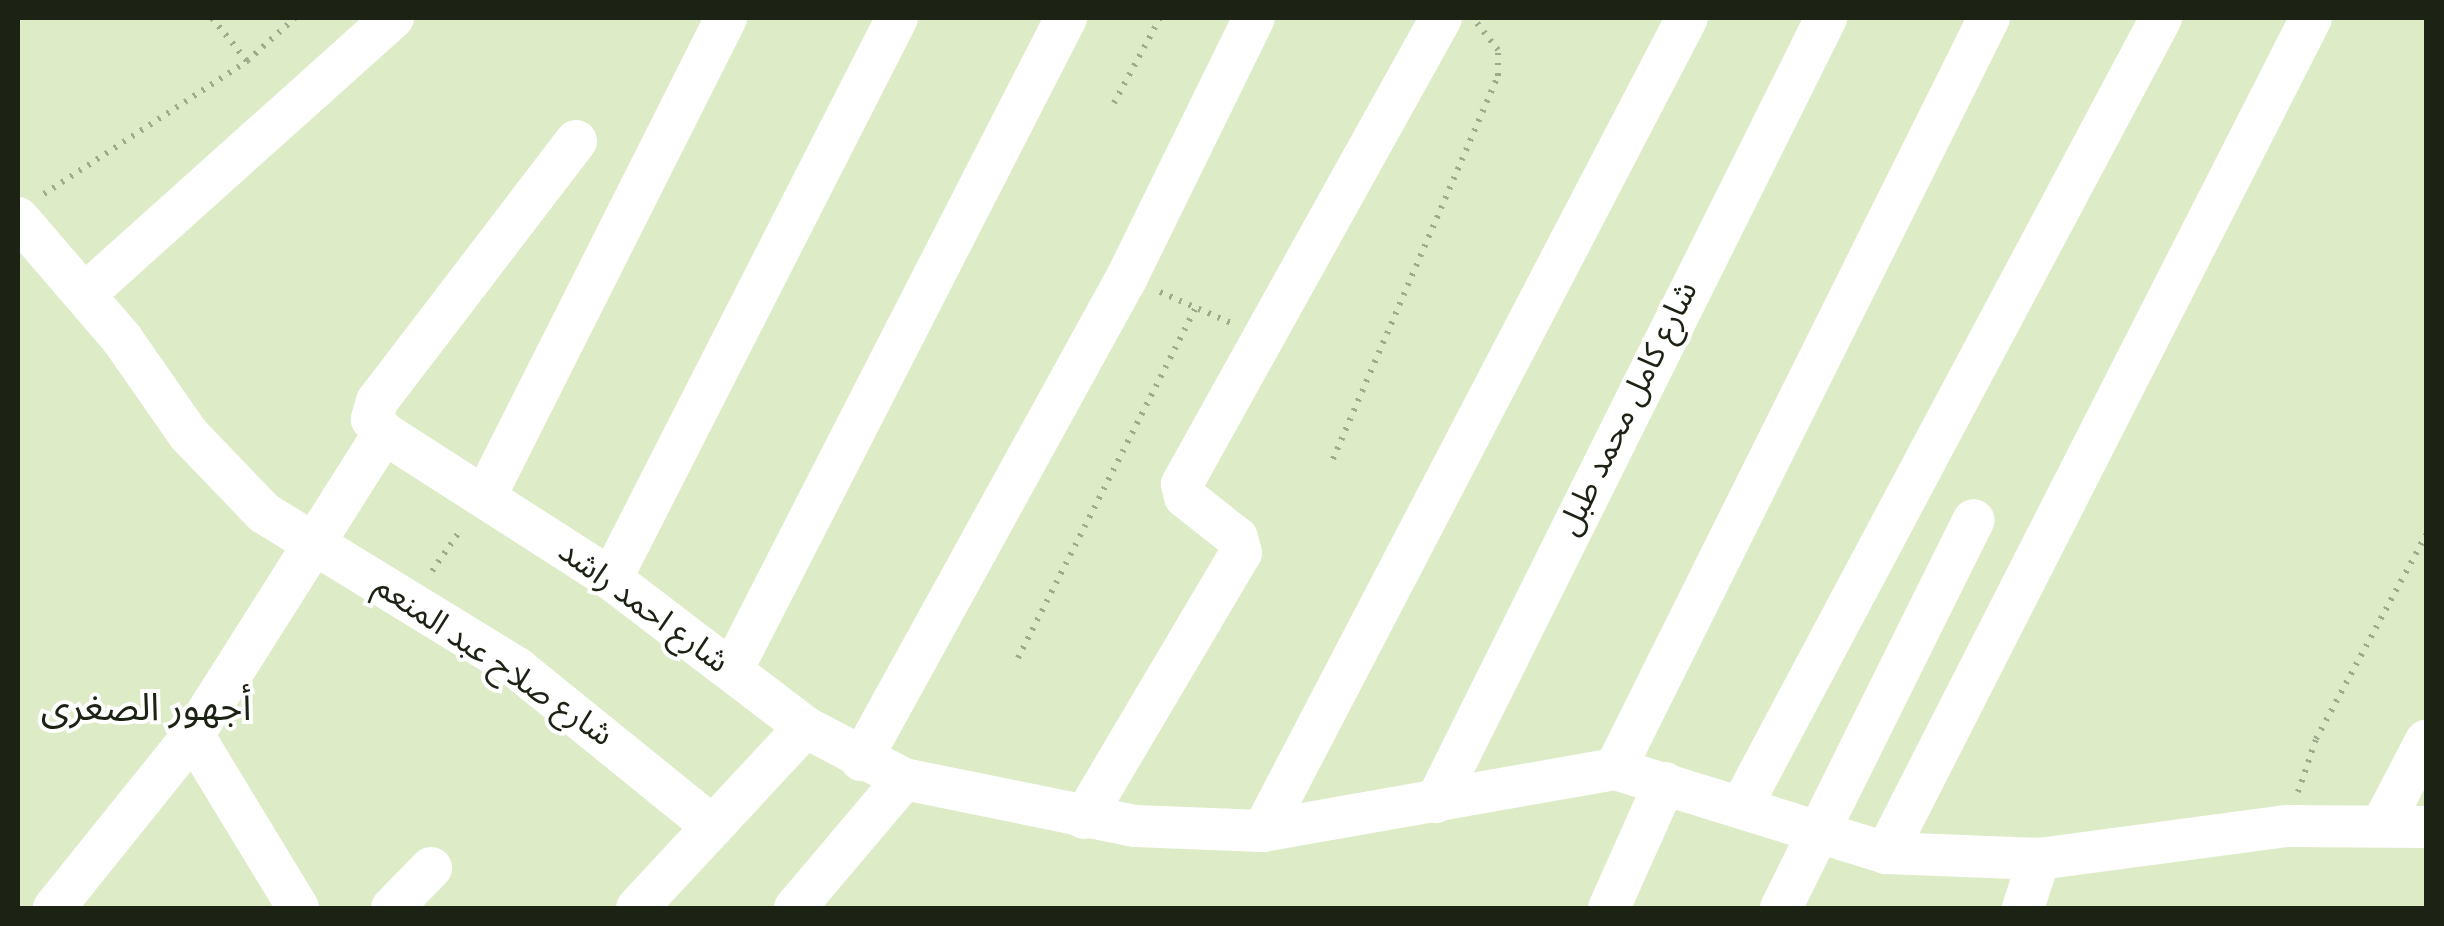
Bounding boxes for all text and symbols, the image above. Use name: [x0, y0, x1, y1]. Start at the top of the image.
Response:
street label: شارع كامل محمد طبل: [1549, 275, 1705, 541]
street label: شارع احمد راشد: [551, 531, 737, 681]
street label: شارع صلاح عبد المنعم: [368, 566, 620, 754]
district label: أجهور الصغرى: [41, 685, 251, 731]

